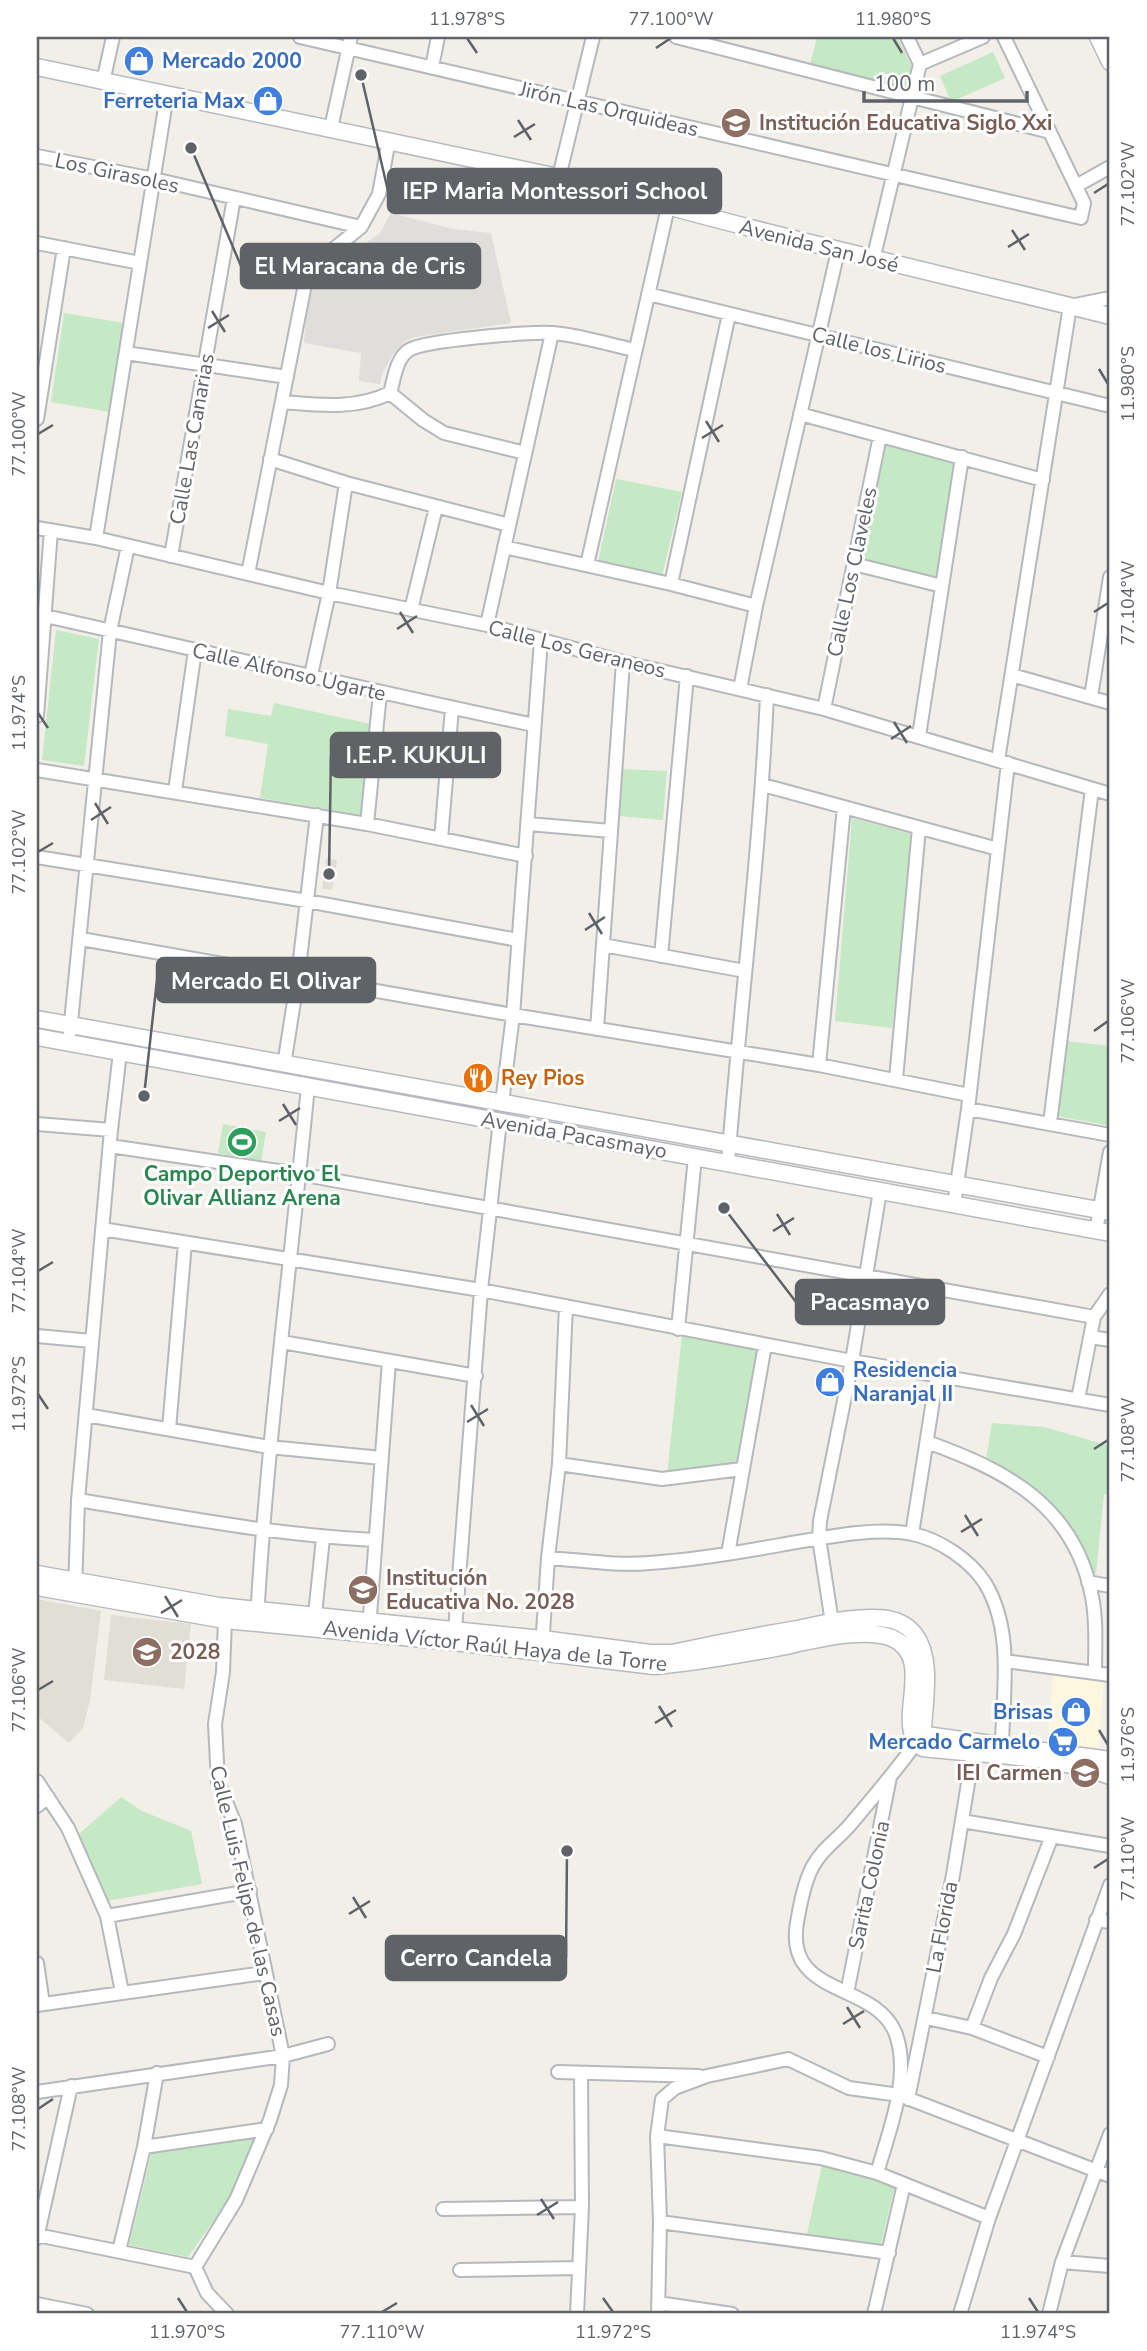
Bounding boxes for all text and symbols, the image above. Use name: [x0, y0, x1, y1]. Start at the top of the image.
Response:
text: 11.978°S: [429, 7, 505, 31]
text: 77.100°W: [629, 7, 714, 31]
text: 11.980°S: [855, 7, 931, 31]
shop icon: Mercado 2000: [122, 44, 156, 78]
place label: Mercado 2000: [162, 47, 302, 75]
scale bar: [864, 60, 1026, 104]
text: 100 m: [874, 70, 935, 98]
street label: Jirón Las Orquideas: [516, 75, 701, 143]
shop icon: Ferreteria Max: [251, 84, 285, 118]
place label: Ferreteria Max: [103, 87, 246, 115]
school or university icon: Institución Educativa Siglo Xxi: [719, 106, 753, 140]
place label: Institución Educativa Siglo Xxi: [759, 109, 1052, 137]
text: 77.102°W: [1116, 141, 1140, 226]
street label: Los Girasoles: [52, 146, 182, 200]
callout: IEP Maria Montessori School: [388, 169, 721, 213]
text: IEP Maria Montessori School: [403, 176, 708, 207]
street label: Avenida San José: [736, 213, 902, 279]
callout: El Maracana de Cris: [241, 244, 480, 288]
text: El Maracana de Cris: [254, 251, 466, 282]
street label: Calle los Lirios: [809, 320, 949, 380]
text: 11.980°S: [1116, 346, 1140, 422]
street label: Calle Las Canarias: [163, 351, 221, 527]
text: 77.100°W: [7, 391, 31, 476]
street label: Calle Los Claveles: [820, 485, 884, 659]
text: 77.104°W: [1116, 560, 1140, 645]
street label: Calle Los Geraneos: [485, 613, 669, 685]
street label: Calle Alfonso Ugarte: [189, 636, 389, 708]
text: 11.974°S: [7, 675, 31, 751]
callout: I.E.P. KUKULI: [331, 733, 500, 777]
text: I.E.P. KUKULI: [346, 740, 486, 771]
text: 77.102°W: [7, 809, 31, 894]
callout: Mercado El Olivar: [157, 958, 375, 1002]
text: Mercado El Olivar: [171, 966, 361, 997]
text: 77.106°W: [1116, 978, 1140, 1063]
restaurant icon: Rey Pios: [461, 1061, 495, 1095]
place label: Rey Pios: [501, 1064, 584, 1092]
street label: Avenida Pacasmayo: [479, 1105, 669, 1165]
sports icon: Campo Deportivo El Olivar Allianz Arena: [225, 1125, 259, 1159]
place label: Campo Deportivo El Olivar Allianz Arena: [143, 1160, 341, 1212]
text: 77.104°W: [7, 1228, 31, 1313]
callout: Pacasmayo: [796, 1280, 944, 1324]
text: Pacasmayo: [810, 1287, 930, 1318]
text: 11.972°S: [7, 1356, 31, 1432]
place label: Residencia Naranjal II: [853, 1356, 957, 1408]
shop icon: Residencia Naranjal II: [813, 1365, 847, 1399]
text: 77.108°W: [1116, 1397, 1140, 1482]
place label: Institución Educativa No. 2028: [386, 1564, 575, 1616]
school or university icon: Institución Educativa No. 2028: [346, 1573, 380, 1607]
street label: Avenida Víctor Raúl Haya de la Torre: [321, 1614, 669, 1678]
school or university icon: 2028: [130, 1635, 164, 1669]
place label: 2028: [170, 1638, 220, 1666]
text: 77.106°W: [7, 1647, 31, 1732]
shop icon: Brisas: [1059, 1695, 1093, 1729]
place label: Brisas: [993, 1698, 1053, 1726]
text: 11.976°S: [1116, 1707, 1140, 1783]
supermarket icon: Mercado Carmelo: [1046, 1725, 1080, 1759]
place label: Mercado Carmelo: [869, 1728, 1040, 1756]
school or university icon: IEI Carmen: [1068, 1756, 1102, 1790]
place label: IEI Carmen: [956, 1759, 1062, 1787]
street label: Calle Luis Felipe de las Casas: [203, 1763, 293, 2039]
text: 77.110°W: [1116, 1816, 1140, 1901]
street label: Sarita Colonia: [842, 1818, 896, 1952]
street label: La Florida: [919, 1879, 965, 1975]
callout: Cerro Candela: [386, 1936, 566, 1980]
text: Cerro Candela: [400, 1943, 552, 1974]
text: 77.108°W: [7, 2066, 31, 2151]
text: 11.970°S: [149, 2320, 225, 2344]
text: 77.110°W: [340, 2320, 425, 2344]
text: 11.972°S: [575, 2320, 651, 2344]
text: 11.974°S: [1000, 2320, 1076, 2344]

